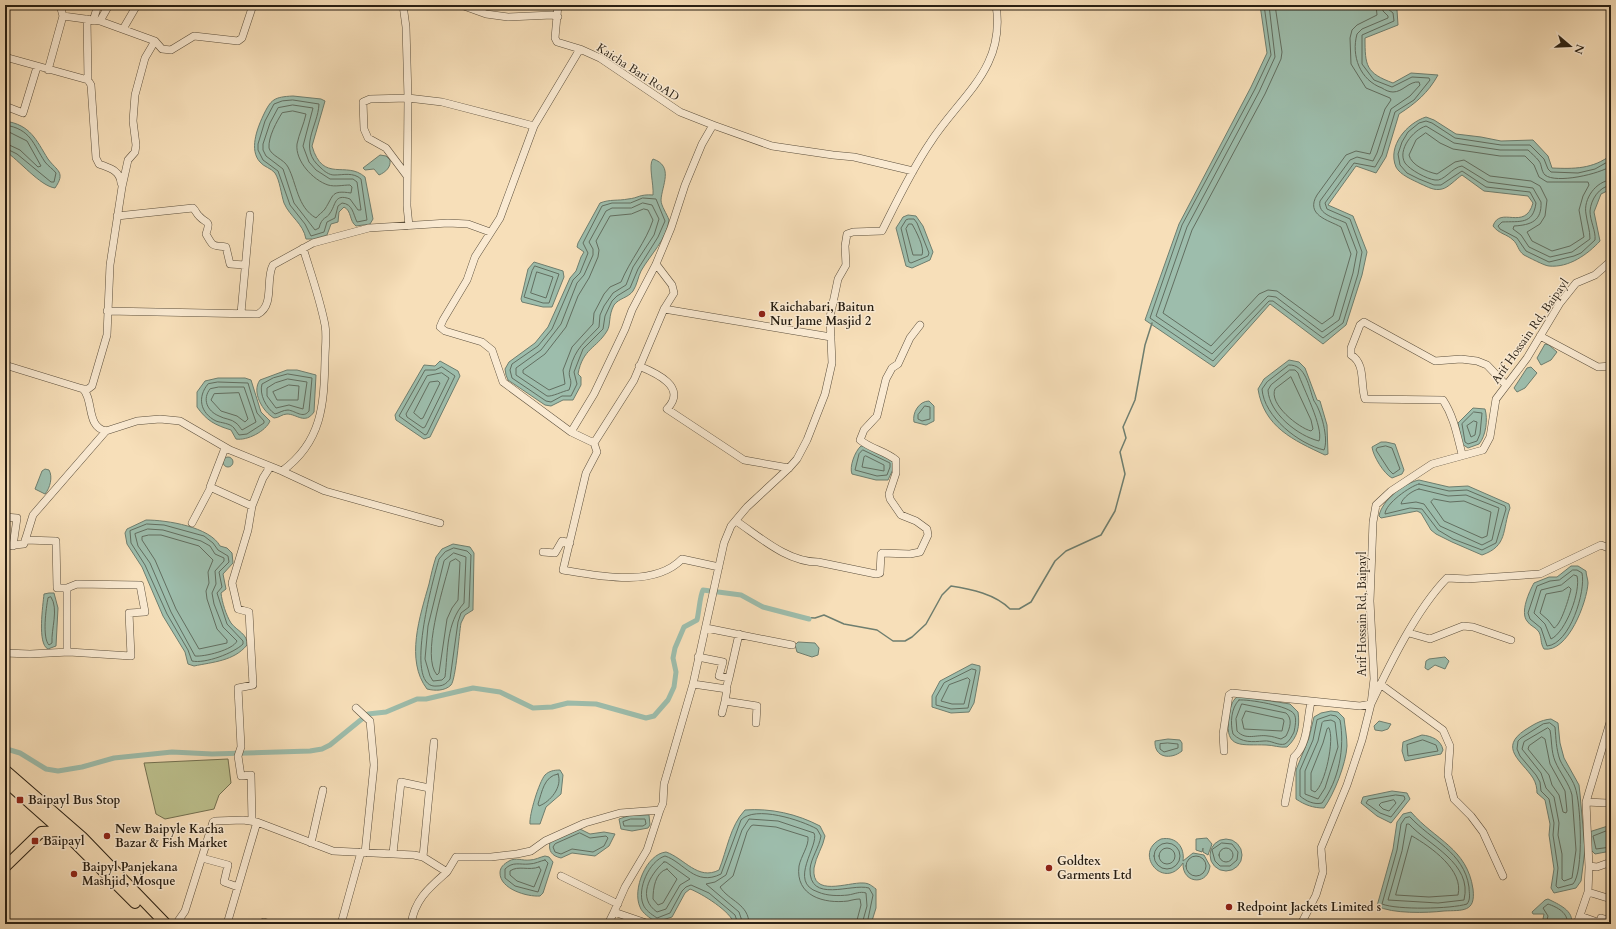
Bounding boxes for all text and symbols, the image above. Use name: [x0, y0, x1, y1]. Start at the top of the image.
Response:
north arrow: [1550, 26, 1590, 66]
street label: Kaicha Bari RoAD: [594, 39, 683, 105]
text: N: [1570, 42, 1588, 56]
street label: Arif Hossain Rd, Baipayl: [1488, 275, 1572, 387]
place label: Kaichabari, Baitun Nur Jame Masjid 2: [770, 299, 875, 329]
marker: Kaichabari, Baitun Nur Jame Masjid 2: [757, 309, 767, 319]
street label: Arif Hossain Rd, Baipayl: [1354, 552, 1370, 676]
place label: Baipayl Bus Stop: [28, 792, 120, 808]
marker: Baipayl Bus Stop: [15, 795, 25, 805]
place label: New Baipyle Kacha Bazar & Fish Market: [115, 821, 228, 851]
marker: New Baipyle Kacha Bazar & Fish Market: [102, 831, 112, 841]
place label: Baipayl: [43, 833, 85, 849]
marker: Baipayl: [30, 836, 40, 846]
place label: Goldtex Garments Ltd: [1057, 853, 1132, 883]
place label: Baipyl Panjekana Mashjid, Mosque: [82, 859, 178, 889]
marker: Goldtex Garments Ltd: [1044, 863, 1054, 873]
marker: Baipyl Panjekana Mashjid, Mosque: [69, 869, 79, 879]
place label: Redpoint Jackets Limited s: [1237, 899, 1381, 915]
marker: Redpoint Jackets Limited s: [1224, 902, 1234, 912]

